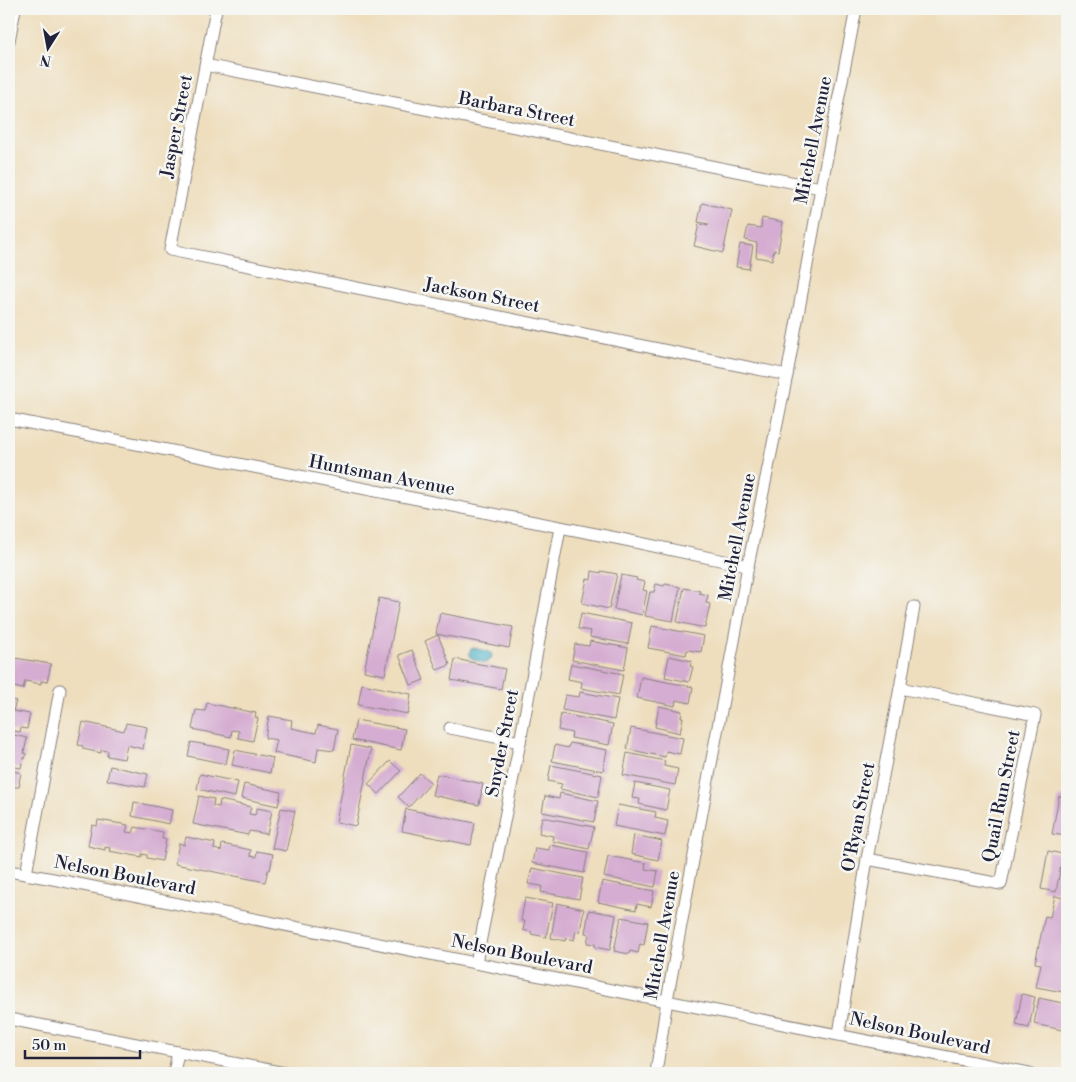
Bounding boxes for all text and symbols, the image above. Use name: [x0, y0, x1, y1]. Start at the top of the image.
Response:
north arrow: [22, 22, 72, 72]
text: N: [39, 50, 53, 70]
street label: Jasper Street: [155, 72, 198, 181]
street label: Mitchell Avenue: [790, 74, 837, 206]
street label: Barbara Street: [456, 87, 578, 132]
street label: Jackson Street: [421, 273, 542, 318]
street label: Huntsman Avenue: [307, 450, 457, 501]
street label: Mitchell Avenue: [714, 471, 761, 603]
street label: Snyder Street: [481, 687, 524, 799]
street label: Quail Run Street: [977, 727, 1026, 864]
street label: O'Ryan Street: [837, 760, 881, 874]
street label: Nelson Boulevard: [52, 851, 198, 901]
street label: Mitchell Avenue: [640, 869, 685, 1001]
street label: Nelson Boulevard: [449, 930, 595, 980]
street label: Nelson Boulevard: [847, 1007, 993, 1060]
scale bar: [25, 1027, 140, 1059]
text: 50 m: [32, 1036, 66, 1055]

